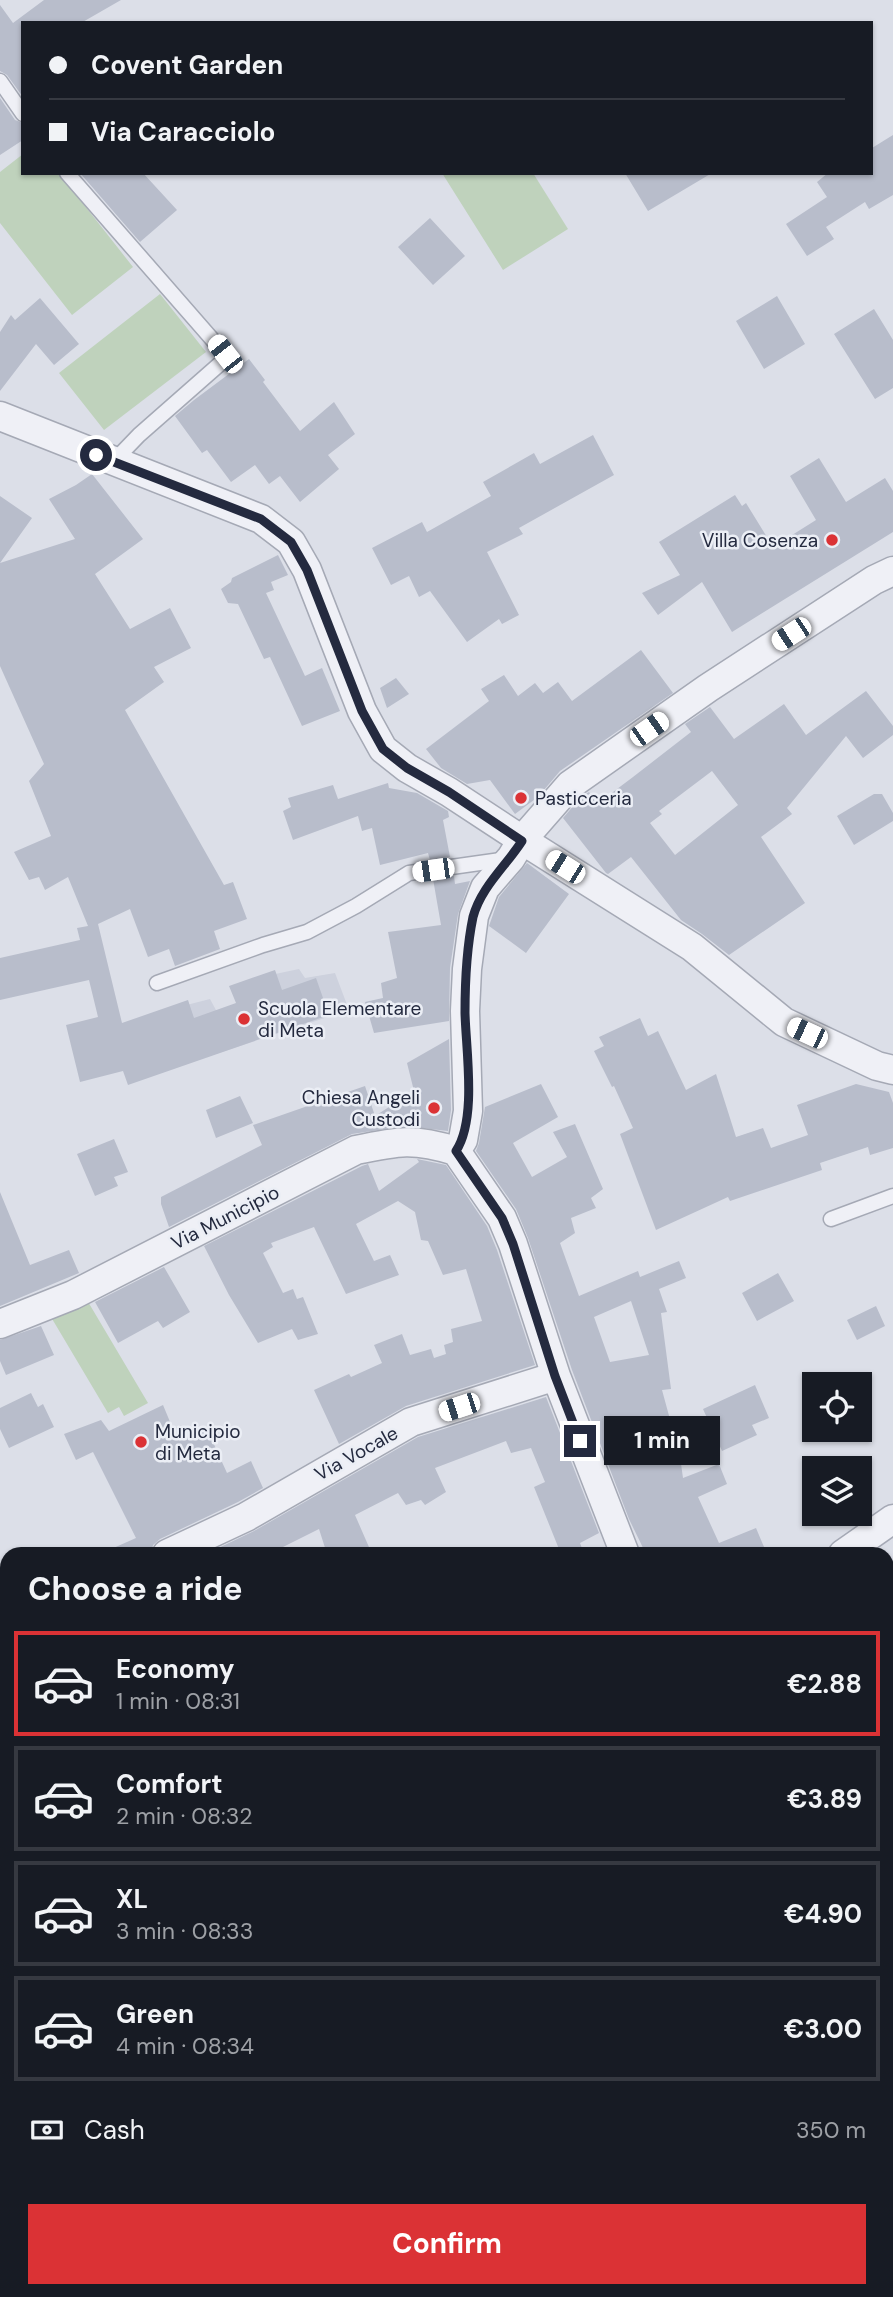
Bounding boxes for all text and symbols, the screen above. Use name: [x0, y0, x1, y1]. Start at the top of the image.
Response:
text: Covent Garden: [91, 48, 283, 82]
text: Via Caracciolo: [91, 115, 275, 149]
car: [204, 331, 247, 377]
route start: [80, 439, 112, 471]
place label: Villa Cosenza: [702, 528, 818, 553]
marker: Villa Cosenza: [824, 532, 840, 548]
car: [768, 614, 815, 654]
car: [626, 708, 673, 750]
place label: Pasticceria: [535, 786, 632, 811]
marker: Pasticceria: [513, 790, 529, 806]
car: [542, 847, 589, 887]
car: [411, 857, 456, 883]
place label: Scuola Elementare di Meta: [258, 996, 421, 1043]
marker: Scuola Elementare di Meta: [236, 1011, 252, 1027]
car: [784, 1015, 831, 1051]
place label: Chiesa Angeli Custodi: [302, 1085, 420, 1132]
marker: Chiesa Angeli Custodi: [426, 1100, 442, 1116]
street label: Via Municipio: [167, 1179, 284, 1255]
map controls: [802, 1372, 872, 1526]
button: locate: [802, 1372, 872, 1442]
car: [436, 1391, 483, 1423]
callout: 1 min: [604, 1416, 720, 1466]
place label: Municipio di Meta: [155, 1419, 240, 1466]
street label: Via Vocale: [310, 1420, 402, 1487]
route end: [564, 1425, 596, 1457]
text: 1 min: [634, 1425, 690, 1455]
marker: Municipio di Meta: [133, 1434, 149, 1450]
button: layers: [802, 1456, 872, 1526]
text: Choose a ride: [28, 1568, 243, 1610]
icon: car: [32, 1652, 95, 1715]
text: Economy: [116, 1652, 234, 1686]
text: €2.88: [787, 1667, 862, 1701]
text: 1 min · 08:31: [116, 1686, 240, 1716]
icon: car: [32, 1767, 95, 1830]
text: Comfort: [116, 1767, 222, 1801]
text: €3.89: [787, 1782, 862, 1816]
text: 2 min · 08:32: [116, 1801, 253, 1831]
icon: car: [32, 1882, 95, 1945]
text: XL: [116, 1882, 148, 1916]
text: €4.90: [784, 1897, 862, 1931]
text: 3 min · 08:33: [116, 1916, 253, 1946]
icon: car: [32, 1997, 95, 2060]
text: Green: [116, 1997, 194, 2031]
text: €3.00: [784, 2012, 862, 2046]
text: 4 min · 08:34: [116, 2031, 254, 2061]
icon: cash: [28, 2111, 66, 2149]
text: Cash: [84, 2113, 145, 2147]
text: 350 m: [796, 2115, 866, 2145]
button: Confirm: [28, 2204, 866, 2284]

